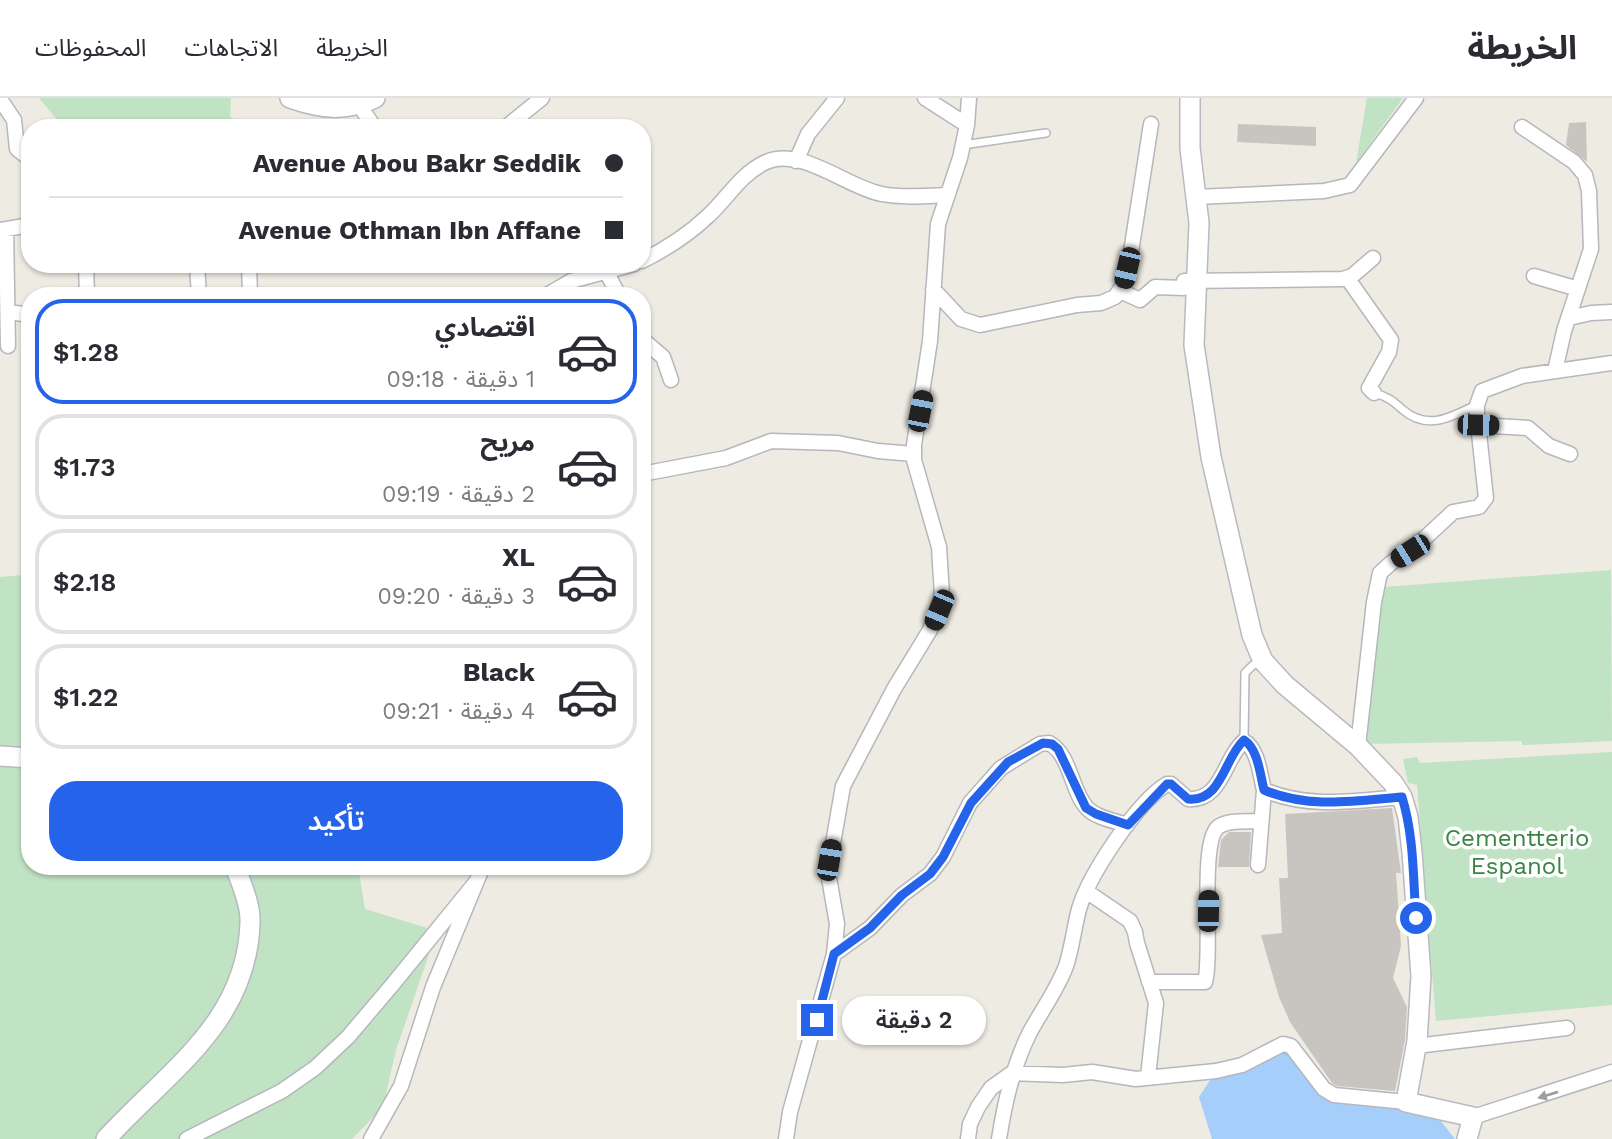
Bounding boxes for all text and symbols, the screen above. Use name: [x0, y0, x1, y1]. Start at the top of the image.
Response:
text: الخريطة: [1467, 28, 1577, 67]
text: المحفوظات: [35, 34, 146, 62]
text: الاتجاهات: [184, 34, 278, 62]
text: الخريطة: [316, 34, 388, 62]
text: Avenue Abou Bakr Seddik: [253, 148, 581, 178]
text: Avenue Othman Ibn Affane: [239, 215, 581, 245]
car: [1113, 245, 1142, 291]
text: اقتصادي: [435, 312, 535, 342]
icon: car: [556, 320, 619, 383]
text: $1.28: [53, 337, 119, 367]
text: 1 دقيقة · 09:18: [386, 366, 535, 393]
car: [906, 388, 935, 434]
car: [1457, 414, 1500, 436]
text: مريح: [480, 427, 535, 457]
icon: car: [556, 435, 619, 498]
text: $1.73: [53, 452, 116, 482]
text: 2 دقيقة · 09:19: [382, 481, 535, 508]
car: [1387, 531, 1434, 571]
text: XL: [502, 542, 535, 572]
icon: car: [556, 550, 619, 613]
text: $2.18: [53, 567, 116, 597]
text: 3 دقيقة · 09:20: [377, 583, 535, 610]
car: [922, 587, 957, 633]
text: Black: [463, 657, 535, 687]
icon: car: [556, 665, 619, 728]
text: $1.22: [53, 682, 118, 712]
text: 4 دقيقة · 09:21: [382, 698, 535, 725]
button: تأكيد: [49, 781, 623, 861]
park label: Cementterio Espanol: [1445, 824, 1589, 880]
car: [816, 837, 843, 883]
car: [1198, 890, 1219, 932]
route start: [1400, 902, 1432, 934]
callout: 2 دقيقة: [842, 996, 985, 1044]
route end: [801, 1004, 833, 1036]
text: 2 دقيقة: [876, 1007, 952, 1034]
one-way arrow: [1537, 1090, 1558, 1100]

